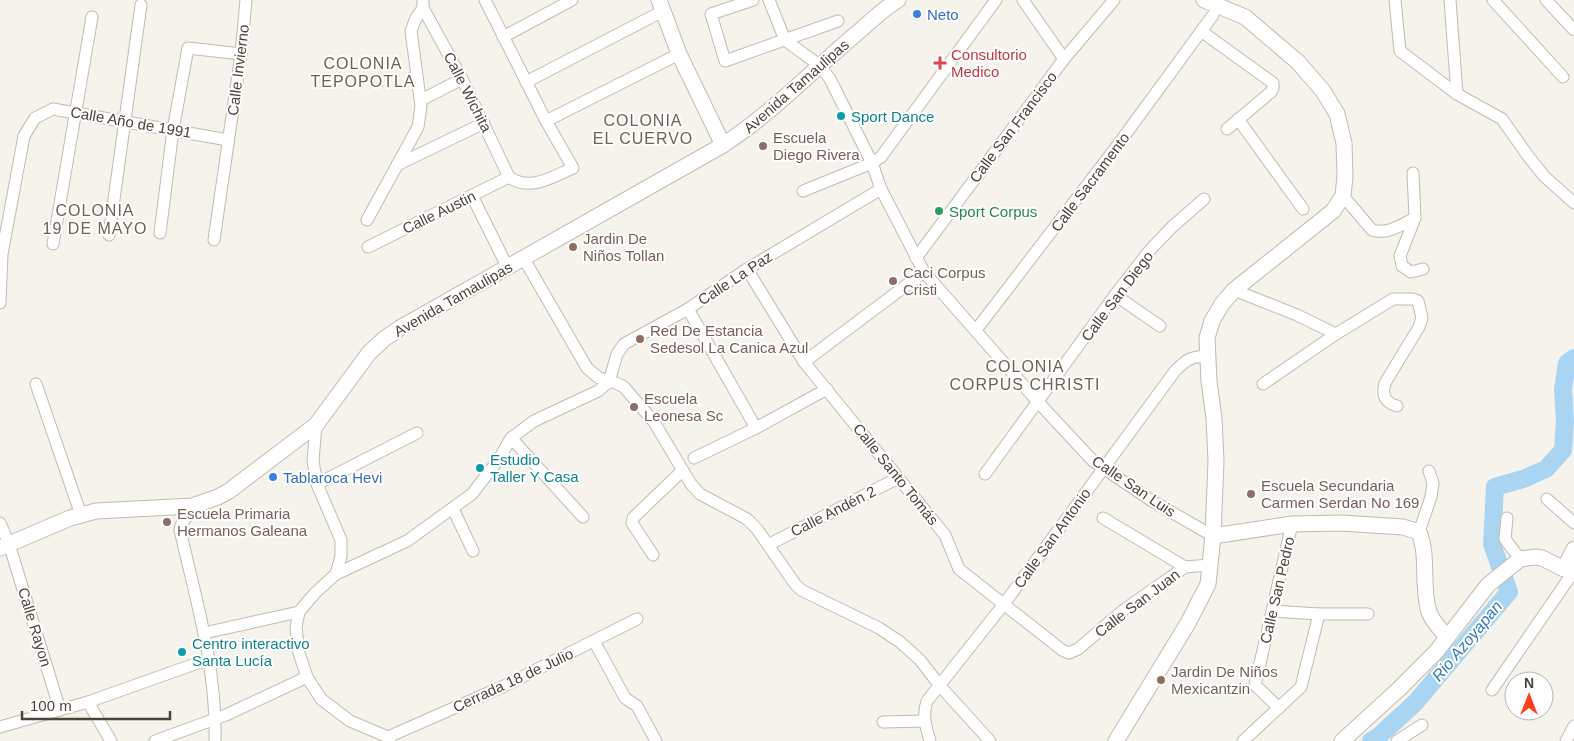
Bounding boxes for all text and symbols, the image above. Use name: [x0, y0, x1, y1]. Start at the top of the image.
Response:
place label: Neto: [927, 6, 959, 23]
marker: Neto: [911, 8, 923, 20]
street label: Calle Invierno: [224, 23, 252, 117]
street label: Avenida Tamaulipas: [740, 36, 852, 136]
place label: Consultorio Medico: [951, 46, 1027, 80]
street label: Calle Wichita: [441, 49, 496, 135]
district label: COLONIA TEPOPOTLA: [310, 55, 416, 90]
marker: Consultorio Medico: [933, 56, 947, 70]
street label: Calle San Francisco: [966, 68, 1060, 186]
street label: Calle Año de 1991: [69, 103, 193, 141]
place label: Sport Dance: [851, 108, 934, 125]
marker: Sport Dance: [835, 110, 847, 122]
district label: COLONIA EL CUERVO: [593, 112, 693, 147]
place label: Escuela Diego Rivera: [773, 129, 860, 163]
street label: Calle Sacramento: [1047, 129, 1133, 235]
marker: Escuela Diego Rivera: [757, 140, 769, 152]
street label: Calle Austin: [400, 187, 478, 237]
district label: COLONIA 19 DE MAYO: [43, 202, 147, 237]
place label: Sport Corpus: [949, 203, 1037, 220]
marker: Sport Corpus: [933, 205, 945, 217]
place label: Jardin De Niños Tollan: [583, 230, 664, 264]
marker: Jardin De Niños Tollan: [567, 241, 579, 253]
street label: Calle La Paz: [695, 248, 775, 308]
street label: Calle San Diego: [1078, 248, 1156, 344]
street label: Avenida Tamaulipas: [391, 258, 515, 340]
place label: Caci Corpus Cristi: [903, 264, 986, 298]
marker: Caci Corpus Cristi: [887, 275, 899, 287]
place label: Red De Estancia Sedesol La Canica Azul: [650, 322, 808, 356]
marker: Red De Estancia Sedesol La Canica Azul: [634, 333, 646, 345]
district label: COLONIA CORPUS CHRISTI: [950, 358, 1100, 393]
place label: Escuela Leonesa Sc: [644, 390, 724, 424]
marker: Escuela Leonesa Sc: [628, 401, 640, 413]
street label: Calle Santo Tomás: [850, 420, 942, 528]
place label: Estudio Taller Y Casa: [490, 451, 579, 485]
street label: Calle San Luis: [1089, 452, 1179, 520]
marker: Estudio Taller Y Casa: [474, 462, 486, 474]
place label: Tablaroca Hevi: [283, 469, 382, 486]
marker: Tablaroca Hevi: [267, 471, 279, 483]
place label: Escuela Secundaria Carmen Serdan No 169: [1261, 477, 1419, 511]
street label: Calle Andén 2: [788, 482, 878, 540]
street label: Calle San Antonio: [1010, 485, 1094, 591]
marker: Escuela Secundaria Carmen Serdan No 169: [1245, 488, 1257, 500]
place label: Escuela Primaria Hermanos Galeana: [177, 505, 308, 539]
marker: Escuela Primaria Hermanos Galeana: [161, 516, 173, 528]
street label: Calle San Pedro: [1256, 535, 1298, 645]
street label: Calle San Juan: [1091, 566, 1183, 640]
street label: Calle Rayon: [15, 585, 55, 669]
water label: Rio Azoyapan: [1429, 598, 1505, 684]
place label: Centro interactivo Santa Lucía: [192, 635, 310, 669]
street label: Cerrada 18 de Julio: [450, 645, 576, 715]
marker: Centro interactivo Santa Lucía: [176, 646, 188, 658]
place label: Jardin De Niños Mexicantzin: [1171, 663, 1278, 697]
north arrow: [1504, 671, 1554, 721]
marker: Jardin De Niños Mexicantzin: [1155, 674, 1167, 686]
text: N: [1524, 675, 1534, 691]
scale bar: [22, 688, 170, 720]
text: 100 m: [30, 697, 72, 714]

